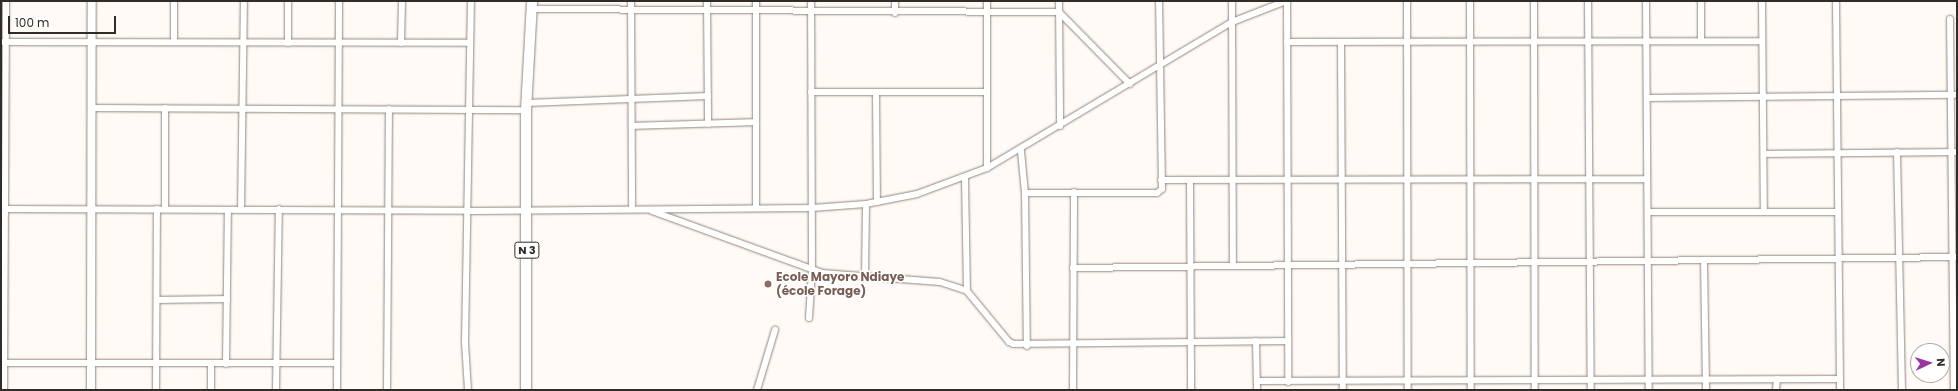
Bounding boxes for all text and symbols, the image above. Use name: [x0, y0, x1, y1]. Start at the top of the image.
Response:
scale bar: [10, 8, 118, 34]
text: 100 m: [15, 14, 49, 31]
road number: N 3: [514, 241, 540, 259]
place label: Ecole Mayoro Ndiaye (école Forage): [776, 270, 904, 298]
marker: Ecole Mayoro Ndiaye (école Forage): [763, 279, 773, 289]
north arrow: [1910, 343, 1950, 383]
text: N: [1933, 358, 1949, 367]

